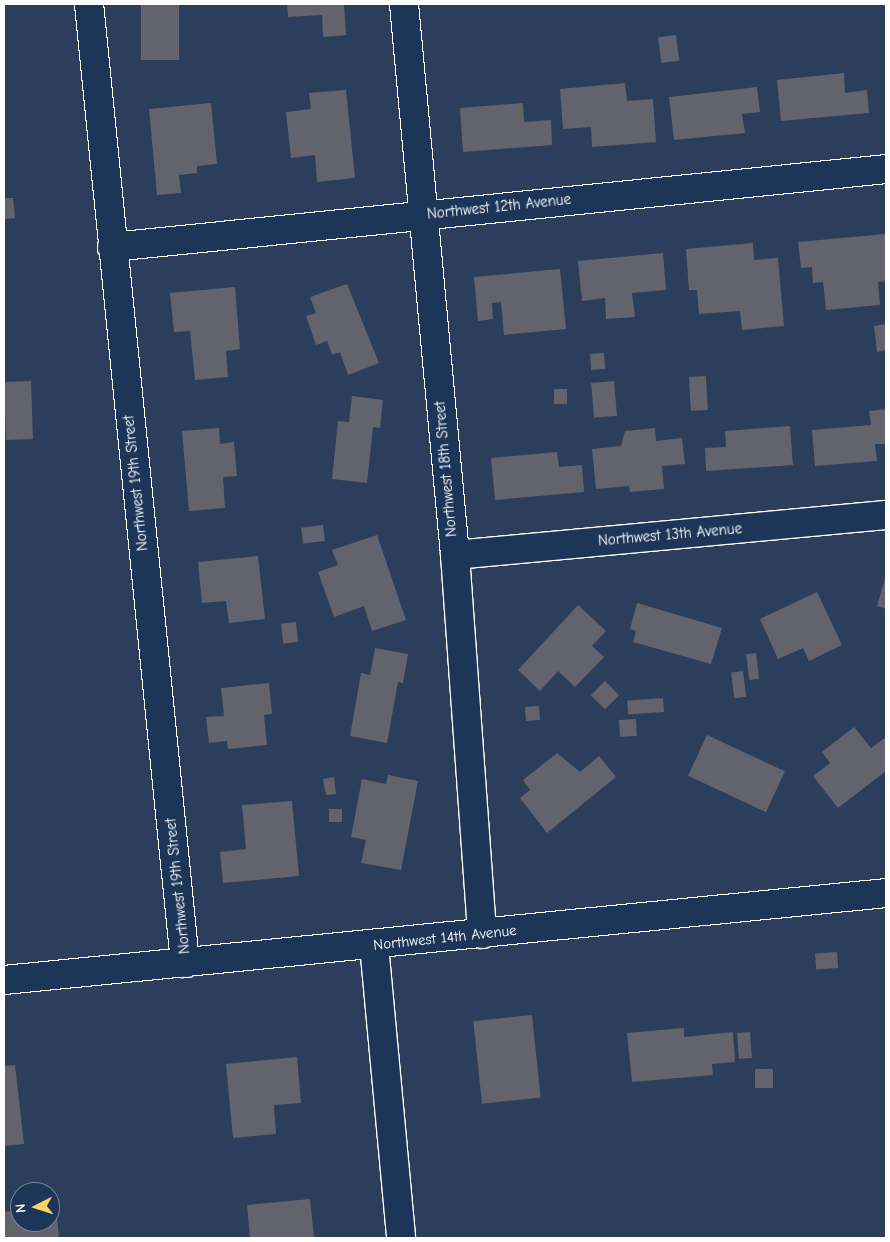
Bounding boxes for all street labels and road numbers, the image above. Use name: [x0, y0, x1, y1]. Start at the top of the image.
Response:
street label: Northwest 12th Avenue: [426, 190, 572, 224]
street label: Northwest 18th Street: [431, 400, 461, 538]
street label: Northwest 19th Street: [120, 414, 152, 552]
street label: Northwest 13th Avenue: [597, 520, 743, 550]
street label: Northwest 19th Street: [162, 817, 194, 955]
street label: Northwest 14th Avenue: [372, 922, 518, 954]

